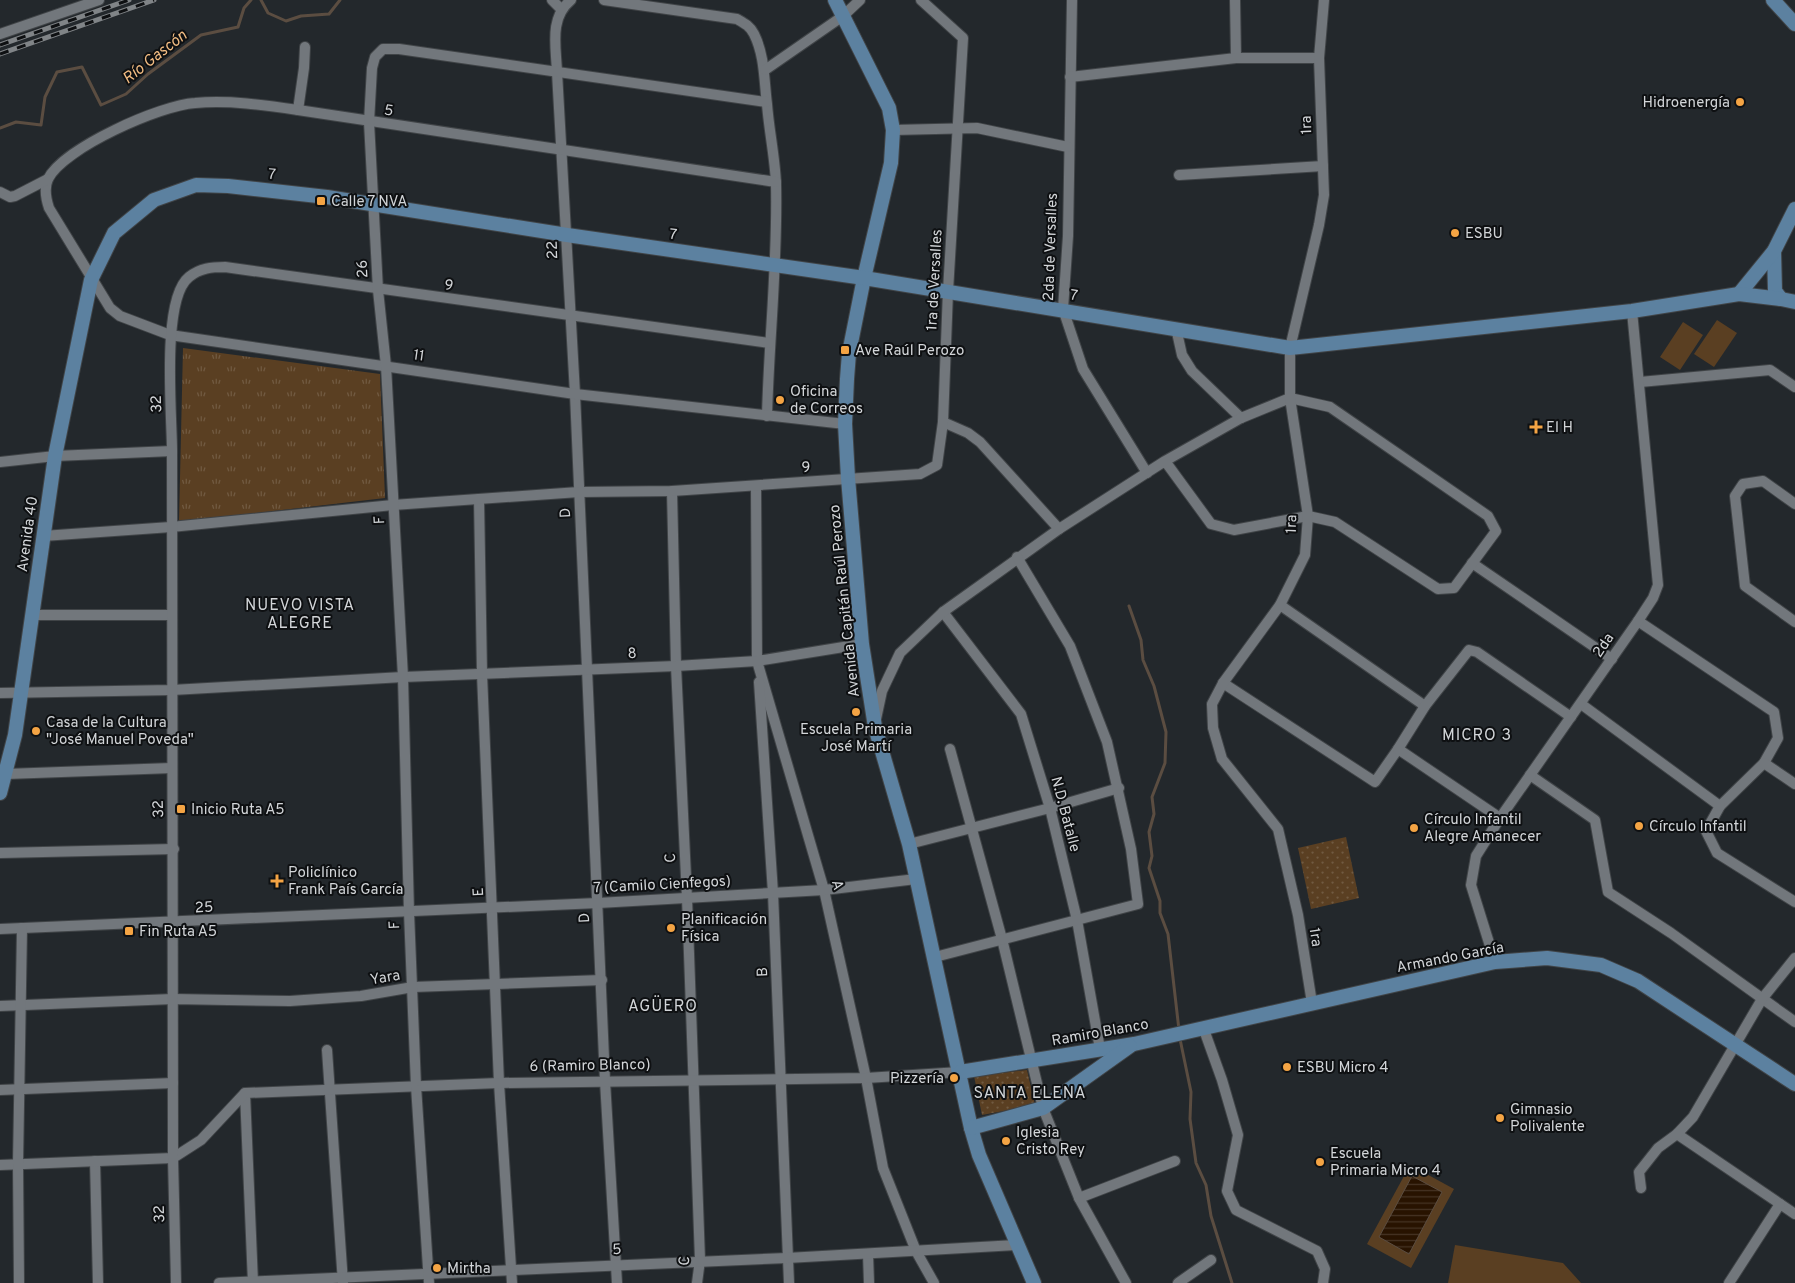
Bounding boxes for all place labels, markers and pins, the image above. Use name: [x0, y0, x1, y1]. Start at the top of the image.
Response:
place label: Hidroenergía: [1642, 94, 1730, 113]
marker: Hidroenergía: [1734, 96, 1746, 108]
place label: Calle 7 NVA: [331, 193, 407, 212]
marker: Calle 7 NVA: [315, 195, 327, 207]
place label: ESBU: [1465, 225, 1503, 244]
marker: ESBU: [1449, 227, 1461, 239]
place label: Ave Raúl Perozo: [855, 342, 964, 361]
marker: Ave Raúl Perozo: [839, 344, 851, 356]
place label: Oficina de Correos: [790, 383, 863, 419]
marker: Oficina de Correos: [774, 394, 786, 406]
place label: El H: [1546, 419, 1573, 438]
marker: El H: [1530, 421, 1542, 433]
marker: Escuela Primaria José Martí: [850, 706, 862, 718]
place label: Casa de la Cultura "José Manuel Poveda": [46, 714, 194, 750]
place label: Escuela Primaria José Martí: [800, 721, 912, 757]
marker: Casa de la Cultura "José Manuel Poveda": [30, 725, 42, 737]
place label: Inicio Ruta A5: [191, 801, 285, 820]
marker: Inicio Ruta A5: [175, 803, 187, 815]
place label: Círculo Infantil Alegre Amanecer: [1424, 811, 1541, 847]
place label: Círculo Infantil: [1649, 818, 1747, 837]
marker: Círculo Infantil: [1633, 820, 1645, 832]
marker: Círculo Infantil Alegre Amanecer: [1408, 822, 1420, 834]
place label: Policlínico Frank País García: [288, 864, 403, 900]
marker: Policlínico Frank País García: [270, 874, 284, 888]
place label: Planificación Física: [681, 911, 767, 947]
marker: Planificación Física: [665, 922, 677, 934]
place label: Fin Ruta A5: [139, 923, 217, 942]
marker: Fin Ruta A5: [123, 925, 135, 937]
place label: ESBU Micro 4: [1297, 1059, 1388, 1078]
marker: ESBU Micro 4: [1281, 1061, 1293, 1073]
place label: Pizzería: [890, 1070, 944, 1089]
marker: Pizzería: [948, 1072, 960, 1084]
place label: Gimnasio Polivalente: [1510, 1101, 1585, 1137]
marker: Gimnasio Polivalente: [1494, 1112, 1506, 1124]
place label: Iglesia Cristo Rey: [1016, 1124, 1085, 1160]
marker: Iglesia Cristo Rey: [1000, 1135, 1012, 1147]
place label: Escuela Primaria Micro 4: [1330, 1145, 1441, 1181]
marker: Escuela Primaria Micro 4: [1314, 1156, 1326, 1168]
place label: Mirtha: [447, 1260, 491, 1279]
marker: Mirtha: [431, 1262, 443, 1274]

